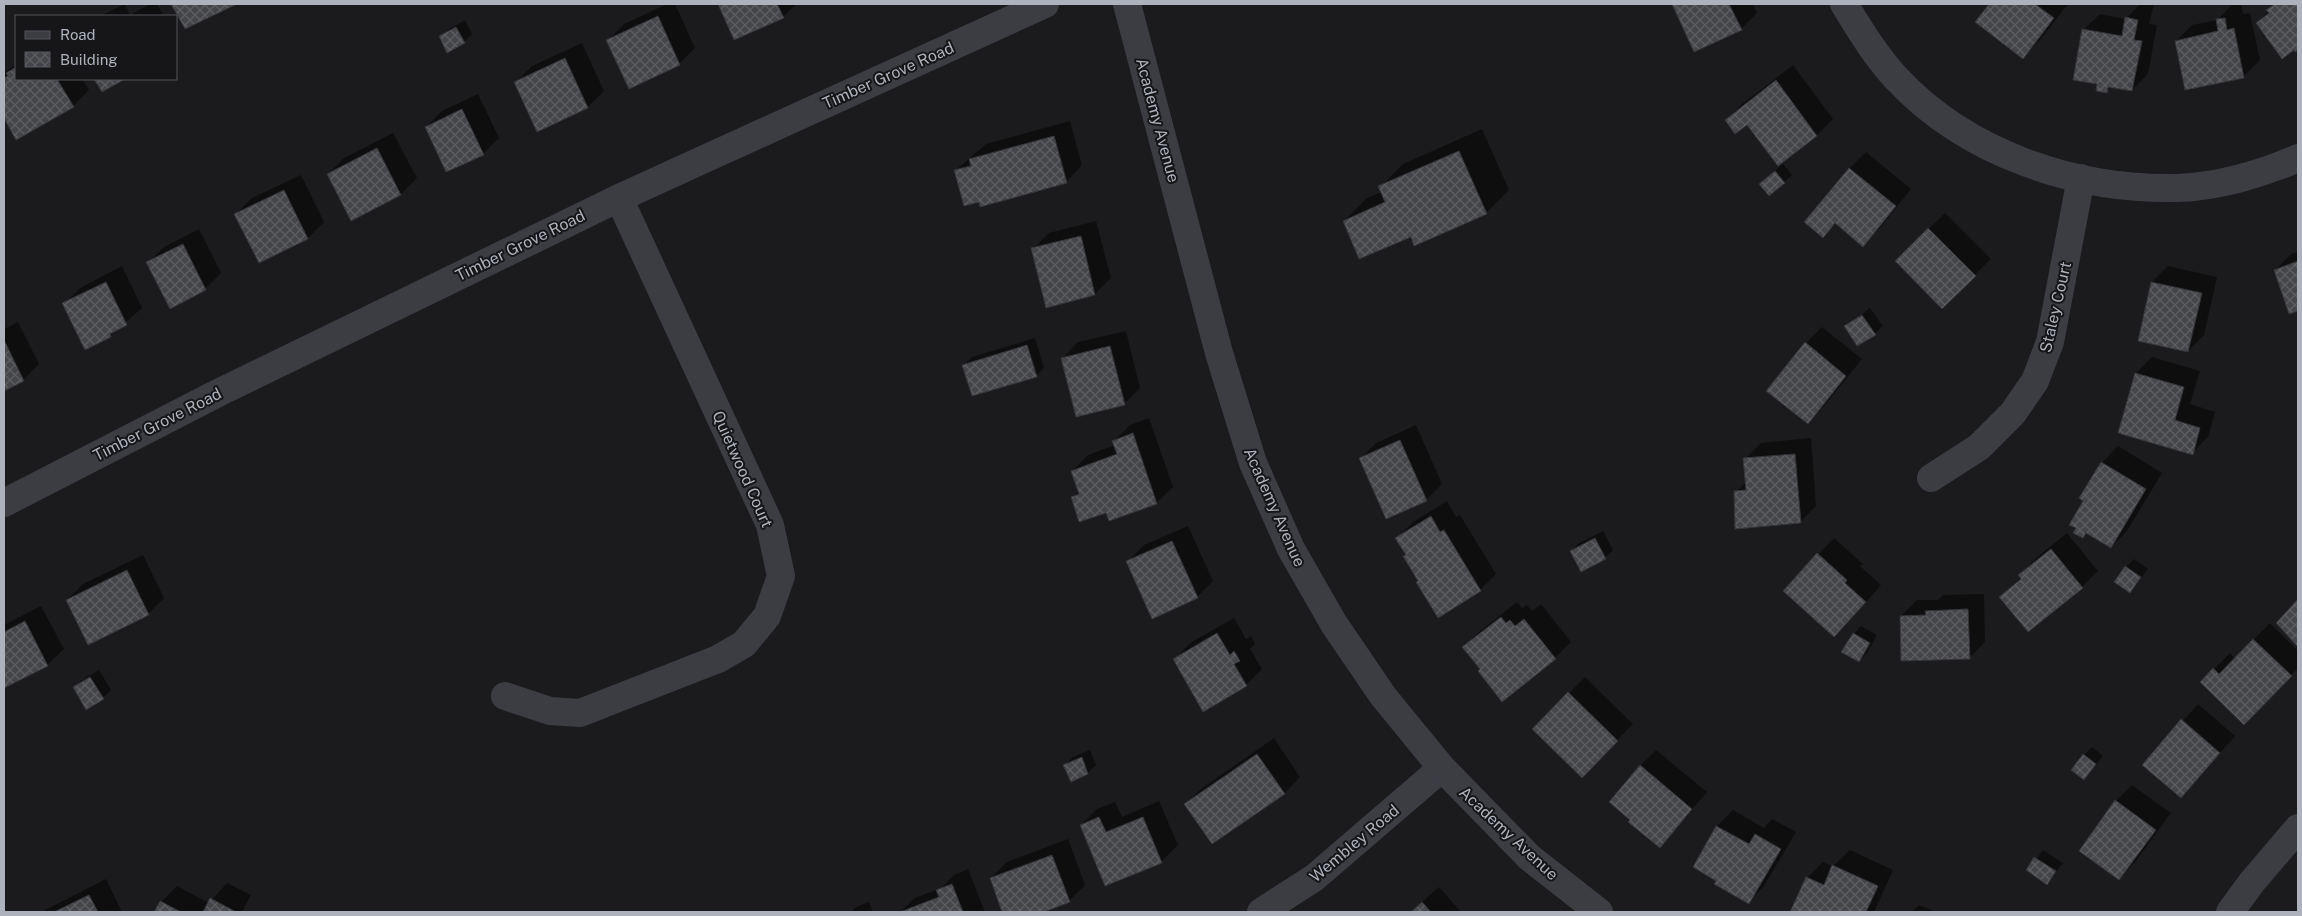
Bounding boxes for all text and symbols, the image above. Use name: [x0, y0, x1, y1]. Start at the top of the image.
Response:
legend: [15, 15, 178, 80]
text: Road: [60, 26, 96, 43]
street label: Timber Grove Road: [820, 38, 957, 113]
text: Building: [60, 51, 118, 68]
street label: Academy Avenue: [1132, 56, 1183, 184]
street label: Timber Grove Road: [452, 206, 588, 285]
street label: Staley Court: [2036, 260, 2075, 354]
street label: Timber Grove Road: [90, 384, 225, 465]
street label: Quietwood Court: [708, 408, 777, 530]
street label: Academy Avenue: [1240, 445, 1309, 570]
street label: Academy Avenue: [1455, 783, 1562, 884]
street label: Wembley Road: [1306, 801, 1403, 886]

